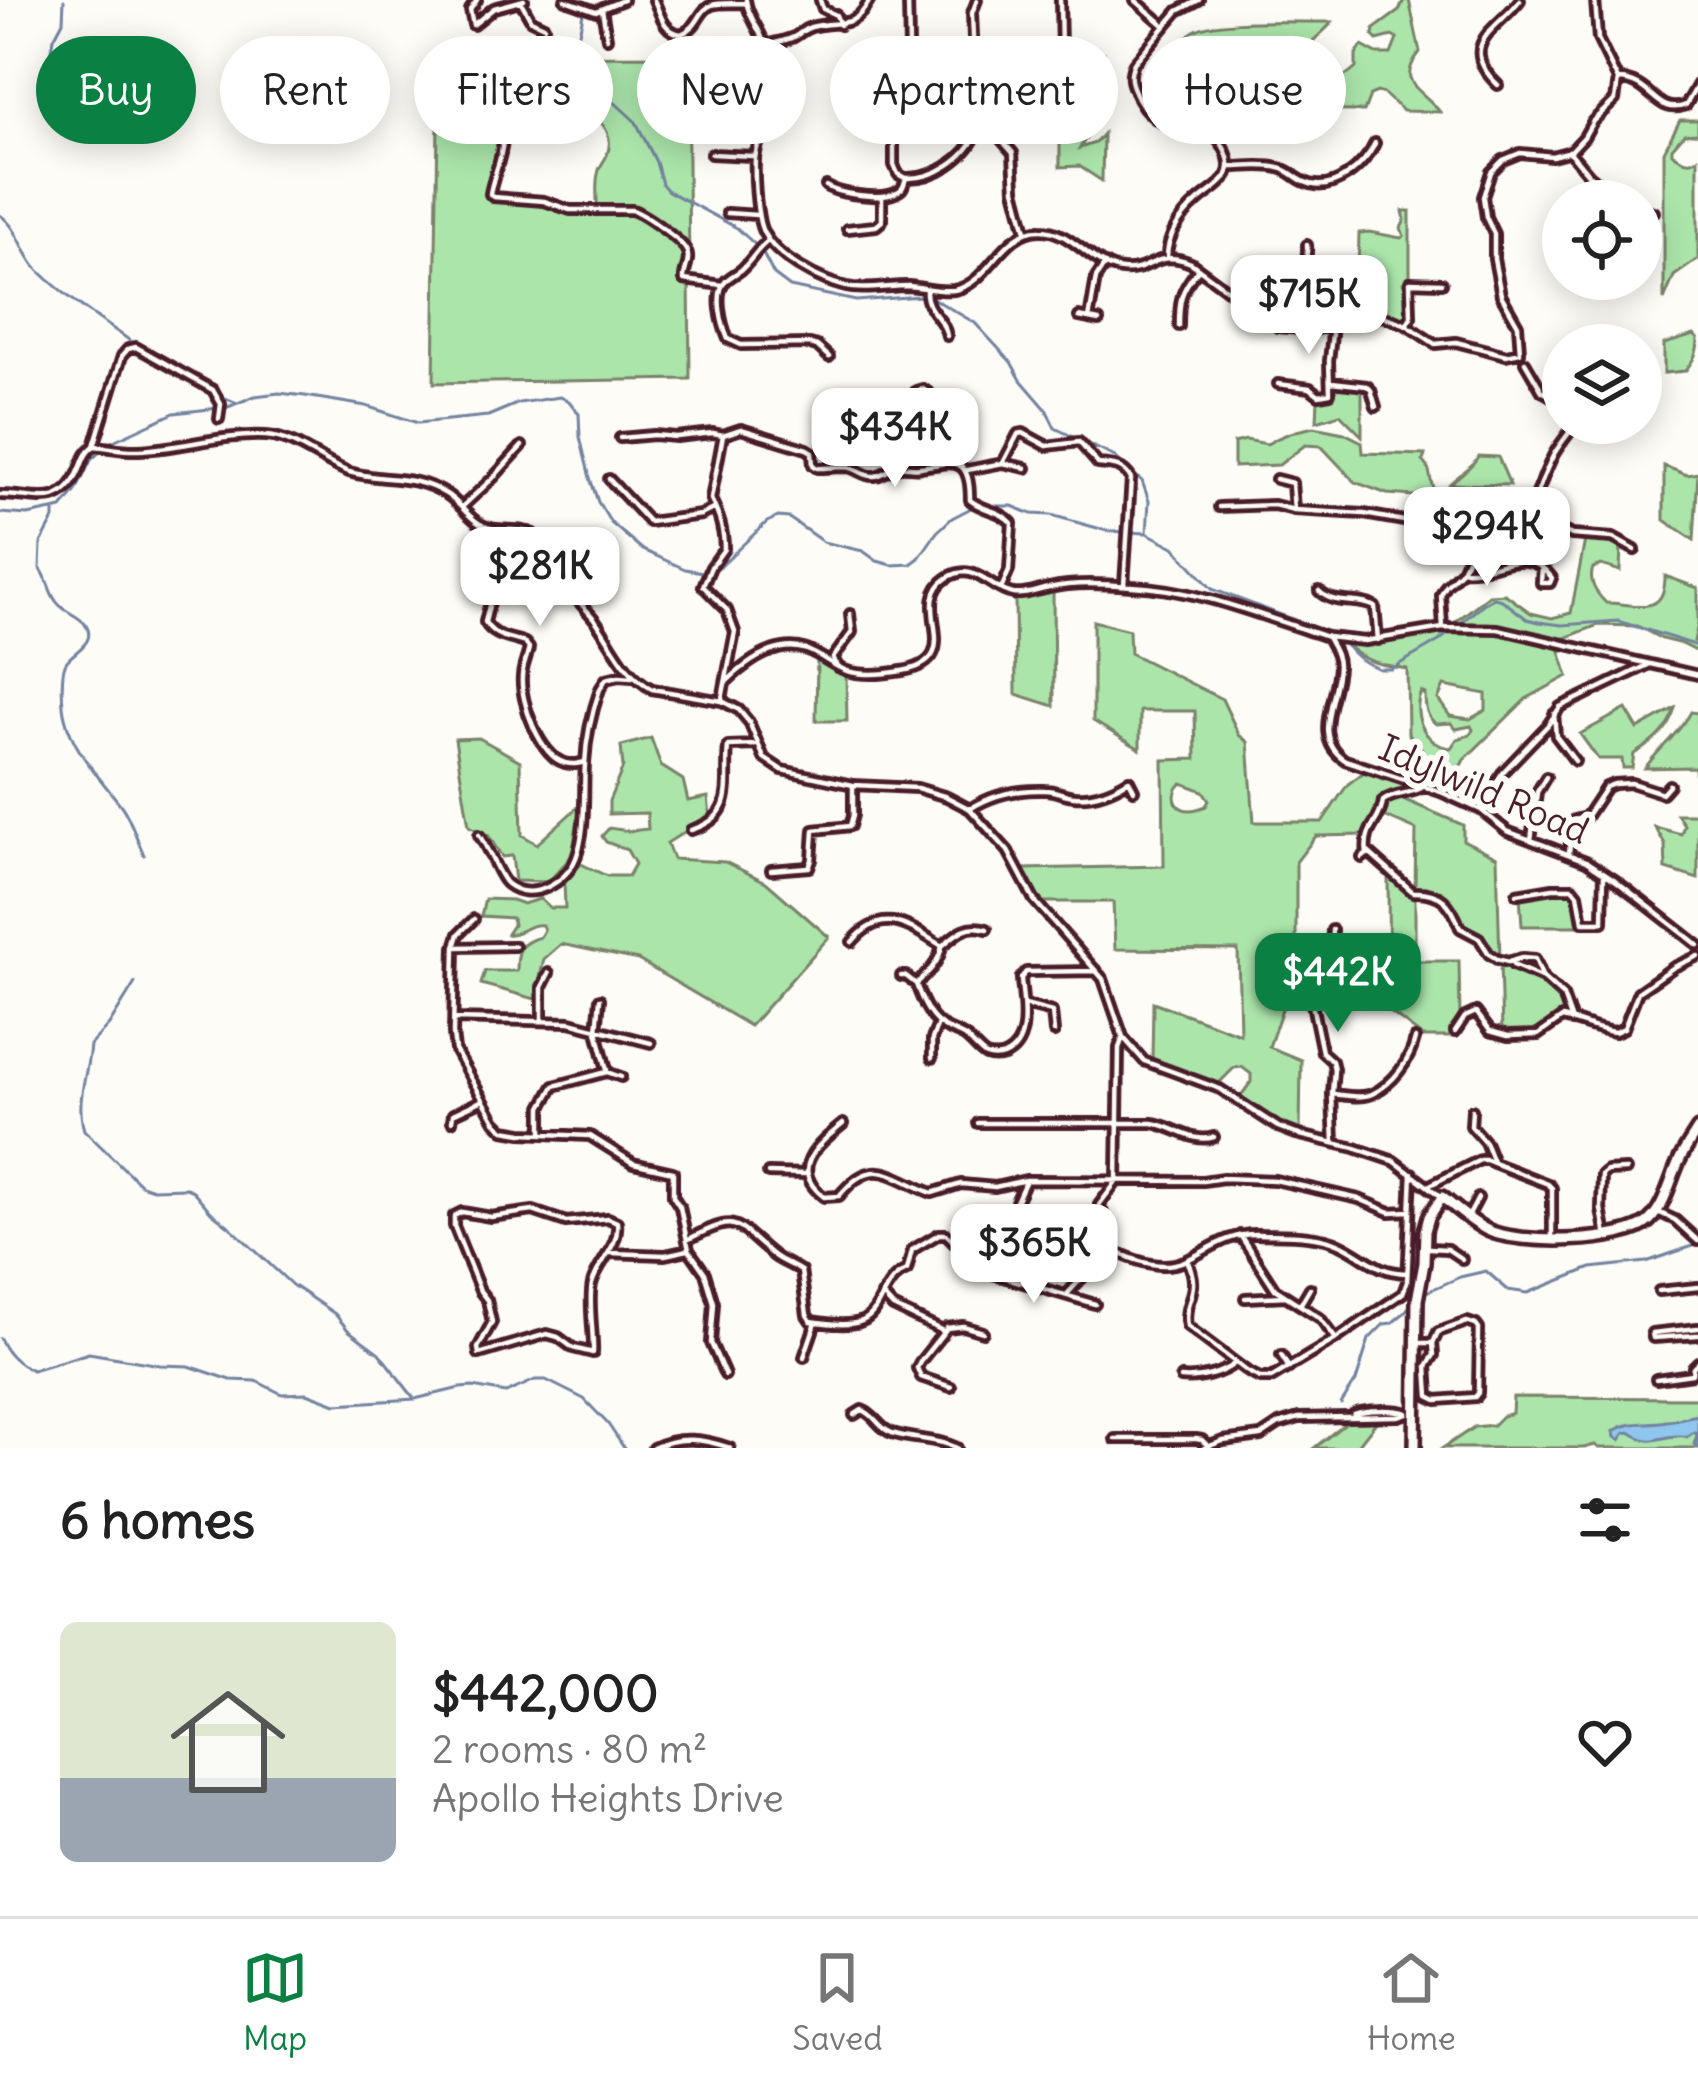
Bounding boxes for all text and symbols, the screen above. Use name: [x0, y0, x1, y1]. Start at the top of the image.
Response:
chip: Buy: [36, 36, 196, 144]
chip: Rent: [220, 36, 390, 144]
chip: Filters: [414, 36, 613, 144]
chip: New: [637, 36, 806, 144]
chip: Apartment: [830, 36, 1118, 144]
chip: House: [1142, 36, 1346, 144]
map controls: [1542, 180, 1662, 444]
button: locate: [1542, 180, 1662, 300]
pin: $715K: [1225, 255, 1393, 357]
text: $715K: [1258, 269, 1360, 318]
button: layers: [1542, 324, 1662, 444]
pin: $434K: [811, 388, 979, 490]
text: $434K: [839, 402, 951, 451]
pin: $294K: [1403, 487, 1571, 589]
text: $294K: [1431, 501, 1543, 550]
pin: $281K: [456, 527, 624, 629]
text: $281K: [487, 541, 593, 590]
street label: Idylwild Road: [1372, 725, 1595, 854]
pin: $442K: [1254, 933, 1422, 1035]
text: $442K: [1282, 947, 1394, 996]
pin: $365K: [950, 1204, 1118, 1306]
text: $365K: [978, 1218, 1090, 1267]
icon: filters: [1572, 1487, 1638, 1553]
text: 6 homes: [60, 1488, 255, 1552]
text: $442,000: [432, 1661, 659, 1725]
icon: home: [156, 1670, 300, 1814]
icon: heart: [1572, 1709, 1638, 1775]
text: 2 rooms · 80 m²: [432, 1725, 707, 1774]
text: Apollo Heights Drive: [432, 1774, 784, 1823]
tab: Map: [242, 1945, 308, 2059]
tab: Saved: [792, 1945, 883, 2059]
tab: Home: [1367, 1945, 1456, 2059]

